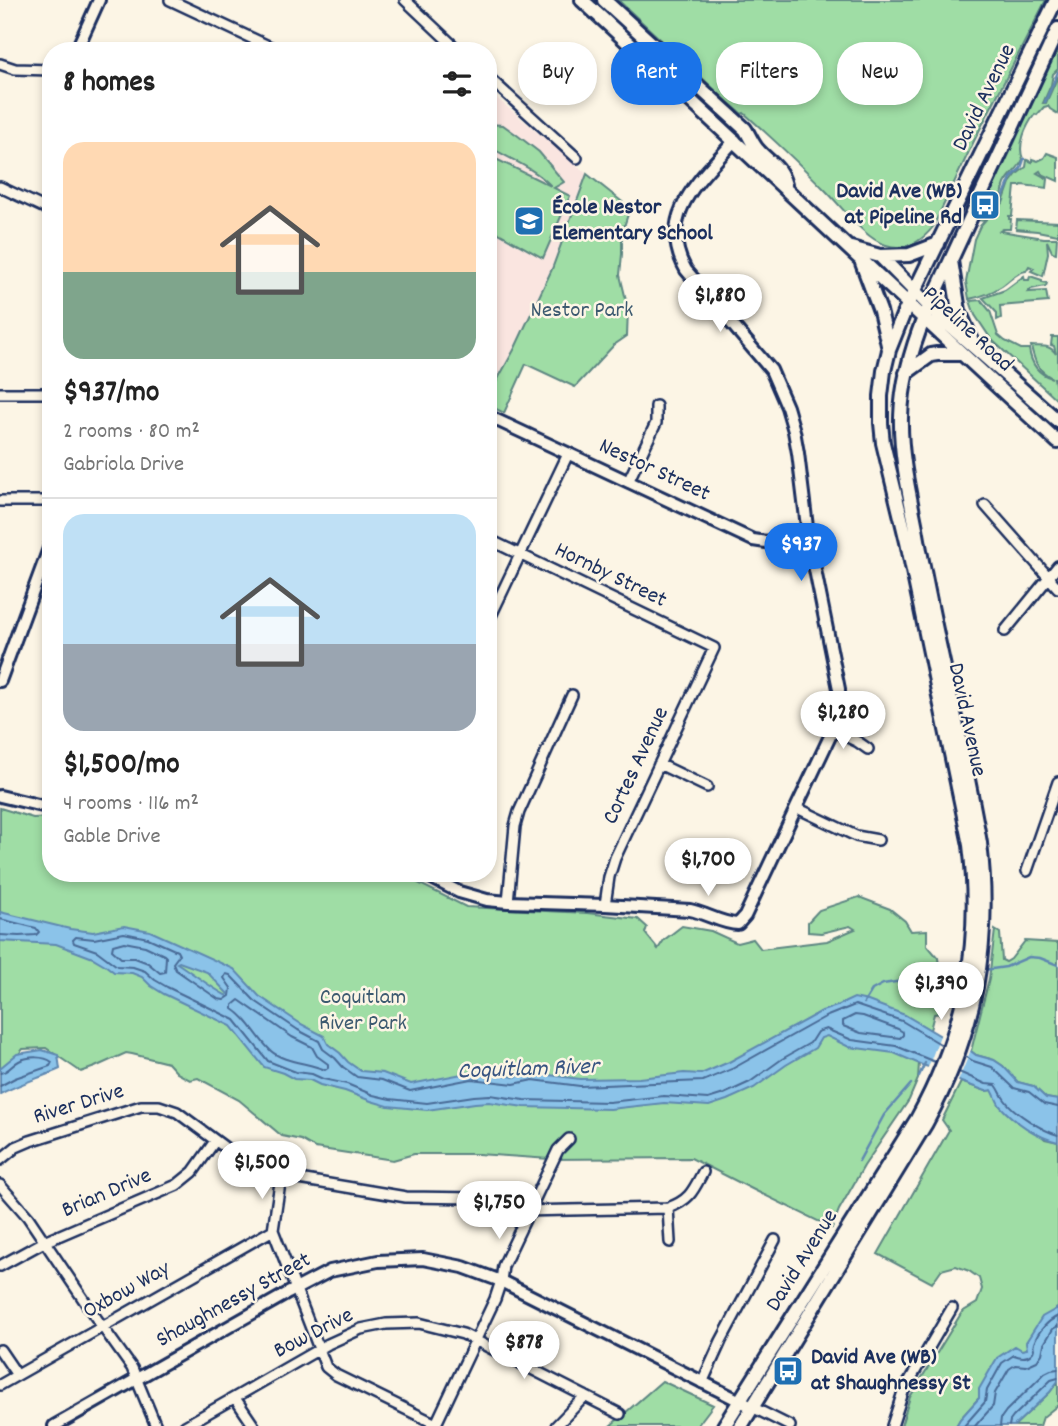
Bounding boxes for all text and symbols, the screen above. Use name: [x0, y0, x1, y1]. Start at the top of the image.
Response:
street label: David Avenue: [945, 39, 1025, 157]
chip: Buy: [518, 42, 597, 105]
chip: Rent: [611, 42, 702, 105]
chip: Filters: [716, 42, 823, 105]
chip: New: [837, 42, 923, 105]
text: 8 homes: [63, 63, 155, 106]
icon: filters: [438, 65, 476, 103]
place label: David Ave (WB) at Pipeline Rd: [836, 176, 962, 235]
icon: home: [207, 187, 333, 313]
bus stop icon: David Ave (WB) at Pipeline Rd: [968, 188, 1002, 222]
place label: École Nestor Elementary School: [552, 192, 713, 251]
school or university icon: École Nestor Elementary School: [512, 204, 546, 238]
pin: $1,880: [663, 274, 777, 334]
street label: Pipeline Road: [914, 279, 1020, 381]
text: $1,880: [694, 280, 746, 313]
park label: Nestor Park: [531, 295, 633, 328]
text: $937/mo: [63, 373, 159, 416]
text: 2 rooms · 80 m²: [63, 416, 200, 449]
street label: Nestor Street: [593, 431, 715, 511]
text: Gabriola Drive: [63, 449, 184, 482]
pin: $937: [760, 524, 842, 583]
text: $937: [780, 529, 822, 562]
street label: Hornby Street: [548, 535, 672, 617]
icon: home: [207, 559, 333, 685]
street label: David Avenue: [938, 660, 994, 780]
pin: $1,280: [786, 692, 900, 751]
text: $1,280: [817, 697, 869, 730]
street label: Cortes Avenue: [595, 702, 679, 830]
text: $1,500/mo: [63, 745, 180, 788]
text: 4 rooms · 116 m²: [63, 788, 199, 821]
text: Gable Drive: [63, 821, 161, 854]
pin: $1,700: [651, 838, 765, 898]
text: $1,700: [681, 844, 735, 877]
pin: $1,390: [884, 962, 998, 1022]
text: $1,390: [914, 968, 968, 1001]
park label: Coquitlam River Park: [319, 982, 407, 1041]
water label: Coquitlam River: [457, 1050, 602, 1089]
street label: River Drive: [30, 1076, 128, 1134]
pin: $1,500: [205, 1142, 319, 1201]
text: $1,500: [234, 1147, 290, 1180]
street label: Brian Drive: [57, 1160, 157, 1228]
pin: $1,750: [442, 1182, 556, 1241]
text: $1,750: [472, 1187, 526, 1220]
street label: David Avenue: [758, 1203, 848, 1319]
street label: Shaughnessy Street: [151, 1245, 317, 1357]
street label: Oxbow Way: [77, 1253, 177, 1329]
street label: Bow Drive: [268, 1300, 360, 1368]
pin: $878: [483, 1322, 565, 1381]
text: $878: [505, 1327, 543, 1360]
place label: David Ave (WB) at Shaughnessy St: [811, 1342, 971, 1401]
bus stop icon: David Ave (WB) at Shaughnessy St: [771, 1354, 805, 1388]

